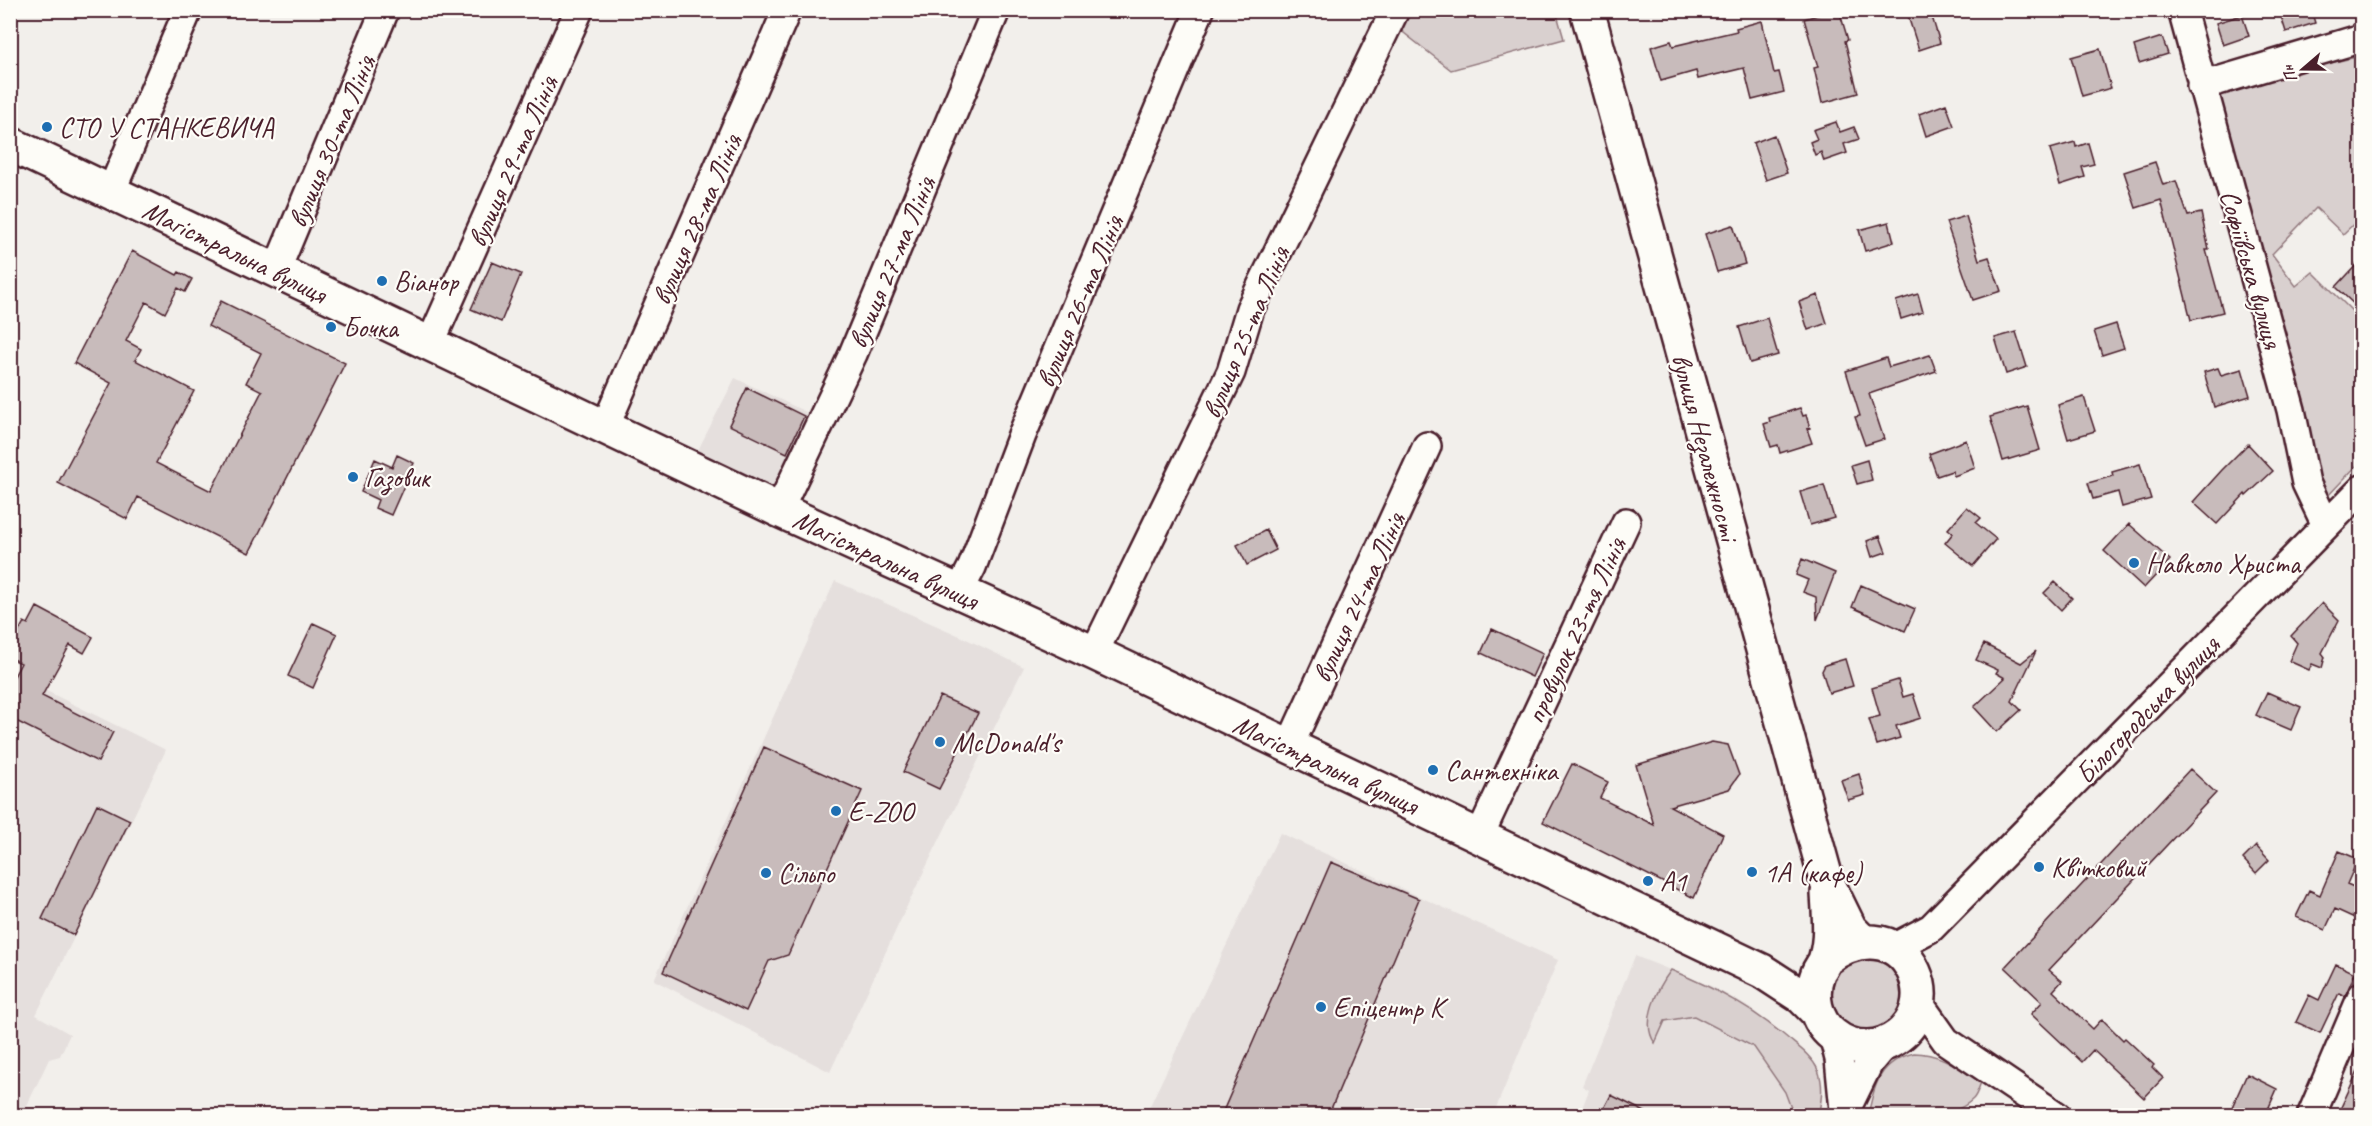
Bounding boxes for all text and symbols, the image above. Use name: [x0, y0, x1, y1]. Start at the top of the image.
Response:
north arrow: [2273, 39, 2333, 99]
street label: вулиця 30-та Лінія: [279, 49, 384, 233]
text: Пн: [2277, 62, 2302, 85]
street label: вулиця 29-та Лінія: [459, 69, 566, 252]
place label: СТО У СТАНКЕВИЧА: [59, 110, 275, 145]
marker: СТО У СТАНКЕВИЧА: [40, 120, 54, 134]
street label: вулиця 28-ма Лінія: [643, 128, 750, 310]
street label: вулиця 27-ма Лінія: [840, 170, 944, 353]
street label: Софіївська вулиця: [2212, 186, 2291, 353]
street label: Магістральна вулиця: [137, 192, 334, 312]
street label: вулиця 26-та Лінія: [1027, 209, 1132, 393]
street label: вулиця 25-та Лінія: [1193, 240, 1298, 424]
place label: Віанор: [394, 264, 460, 299]
marker: Віанор: [375, 274, 389, 288]
place label: Бочка: [343, 310, 400, 345]
marker: Бочка: [324, 320, 338, 334]
street label: вулиця Незалежності: [1663, 350, 1748, 548]
place label: Газовик: [365, 460, 431, 496]
marker: Газовик: [346, 470, 360, 484]
street label: Магістральна вулиця: [788, 501, 986, 619]
street label: вулиця 24-та Лінія: [1304, 506, 1413, 688]
street label: провулок 23-тя Лінія: [1517, 531, 1634, 729]
place label: Навколо Христа: [2146, 546, 2302, 581]
marker: Навколо Христа: [2127, 556, 2141, 570]
street label: Білогородська вулиця: [2068, 627, 2228, 791]
street label: Магістральна вулиця: [1228, 706, 1426, 824]
place label: McDonald's: [952, 725, 1063, 760]
marker: McDonald's: [933, 735, 947, 749]
place label: Сантехніка: [1445, 753, 1559, 788]
marker: Сантехніка: [1426, 763, 1440, 777]
place label: E-ZOO: [848, 794, 917, 829]
marker: E-ZOO: [829, 804, 843, 818]
place label: Квітковий: [2051, 850, 2148, 885]
place label: 1А (кафе): [1764, 855, 1864, 890]
place label: Сільпо: [778, 856, 837, 891]
marker: Квітковий: [2032, 860, 2046, 874]
place label: А1: [1660, 864, 1688, 899]
marker: 1А (кафе): [1745, 865, 1759, 879]
marker: Сільпо: [759, 866, 773, 880]
marker: А1: [1641, 874, 1655, 888]
place label: Епіцентр К: [1333, 990, 1449, 1025]
marker: Епіцентр К: [1314, 1000, 1328, 1014]

